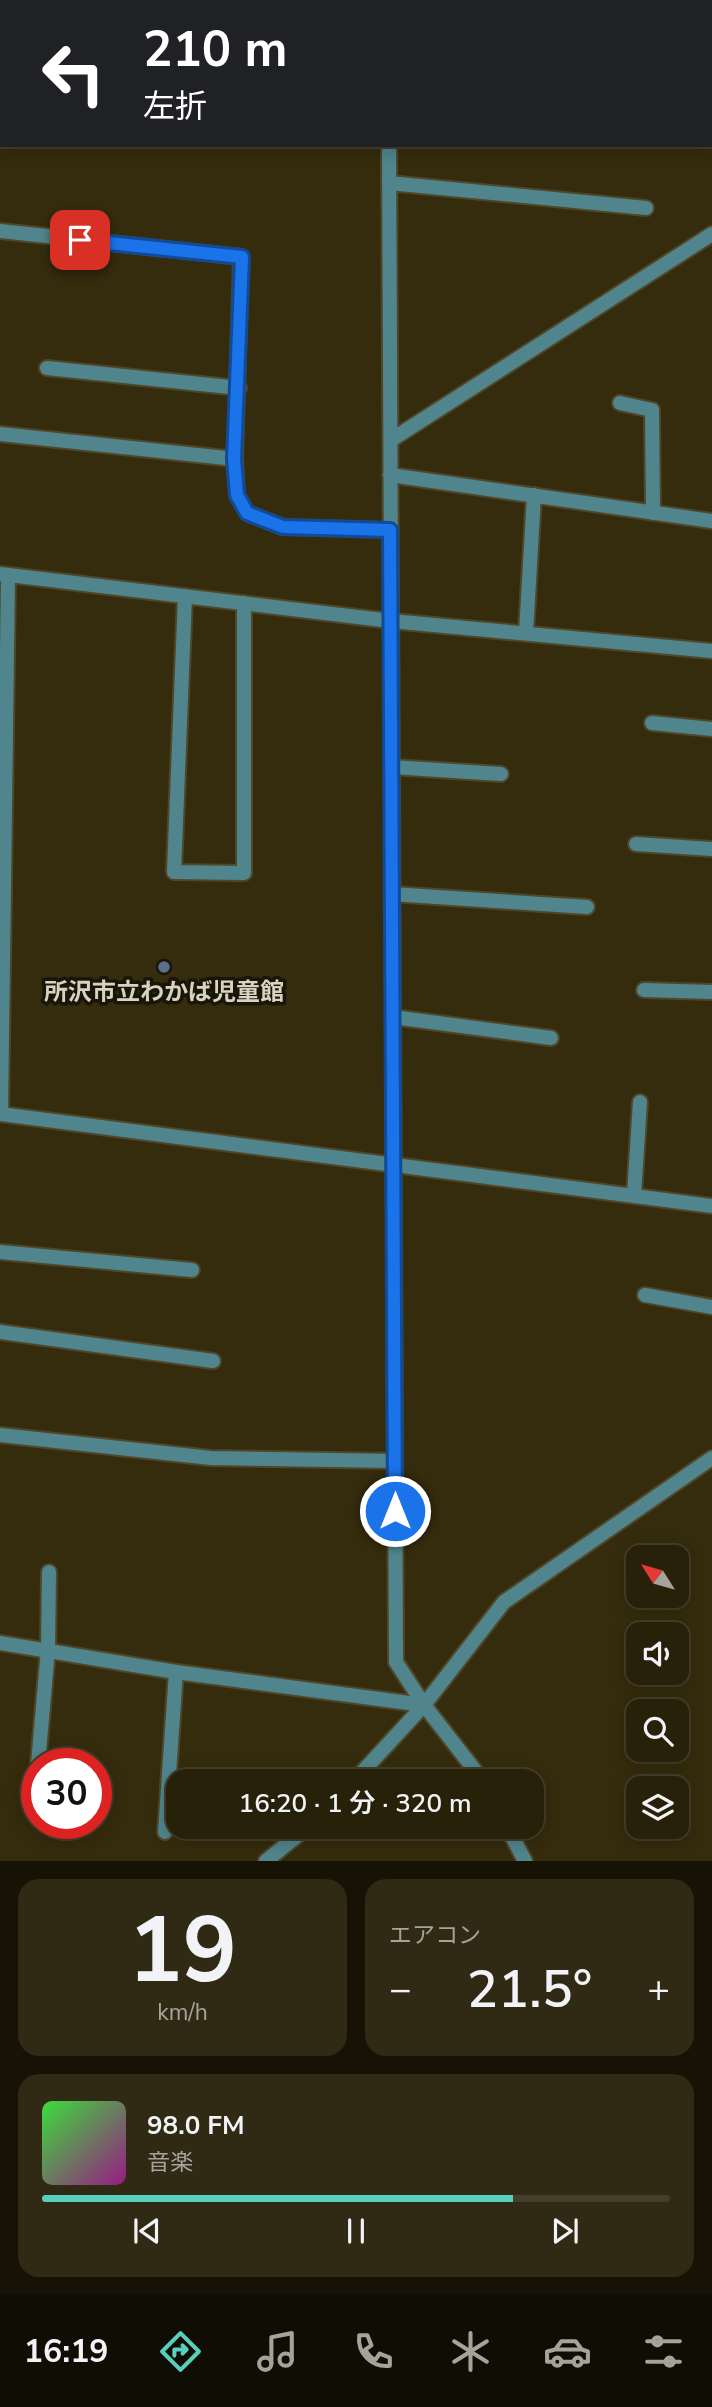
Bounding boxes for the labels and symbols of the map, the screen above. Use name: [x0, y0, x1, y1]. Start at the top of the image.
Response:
pin: [50, 210, 110, 270]
marker: 所沢市立わかば児童館: [156, 959, 172, 975]
place label: 所沢市立わかば児童館: [44, 976, 284, 1008]
position arrow: [358, 1474, 432, 1548]
north arrow: [626, 1545, 690, 1608]
speed limit sign: 30: [21, 1748, 112, 1839]

